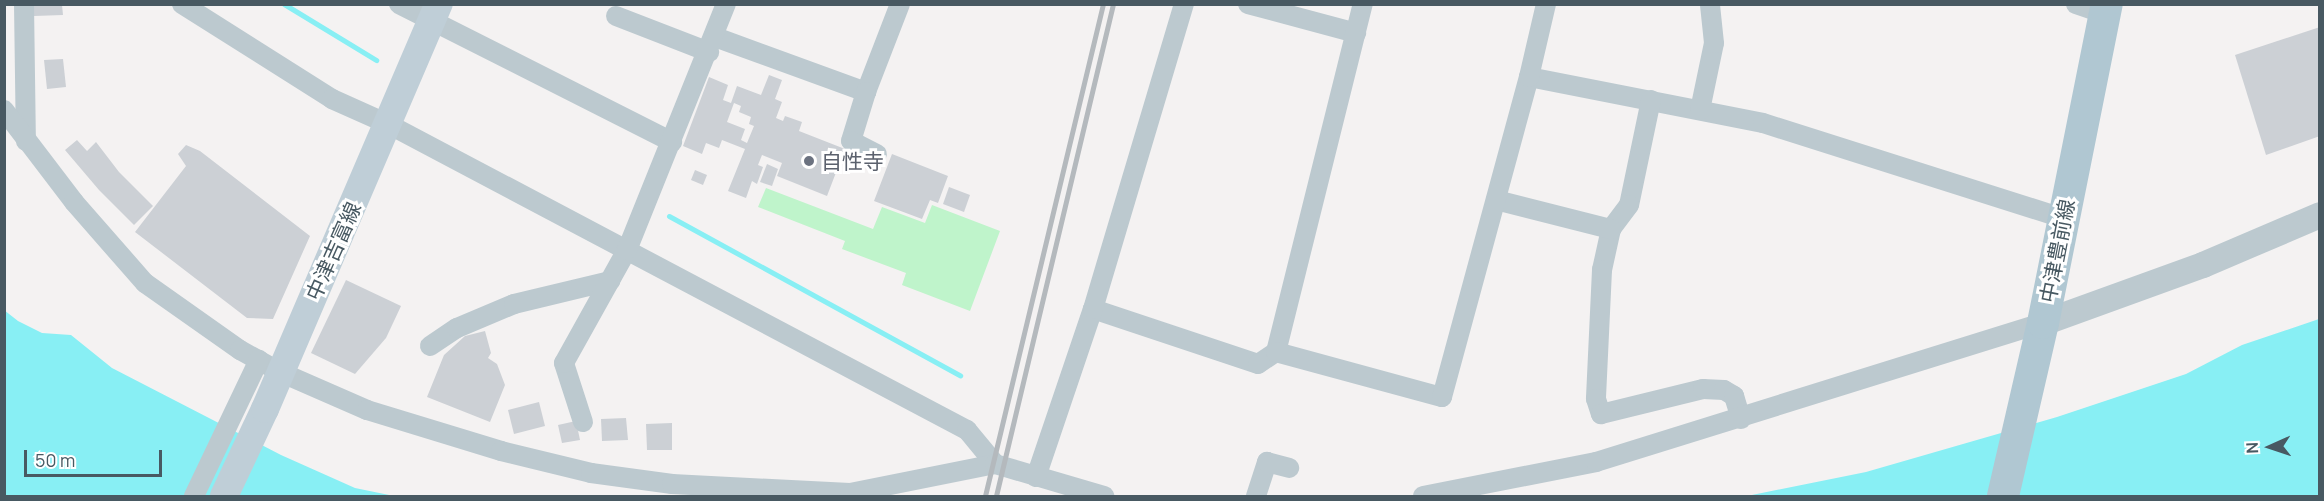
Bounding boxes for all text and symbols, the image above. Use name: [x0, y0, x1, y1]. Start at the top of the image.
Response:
place label: 自性寺: [821, 148, 884, 174]
marker: 自性寺: [802, 154, 816, 168]
street label: 中津豊前線: [2035, 197, 2079, 305]
street label: 中津吉富線: [300, 198, 366, 304]
north arrow: [2240, 417, 2300, 477]
scale bar: [27, 438, 165, 476]
text: N: [2241, 442, 2263, 454]
text: 50 m: [35, 448, 75, 472]

